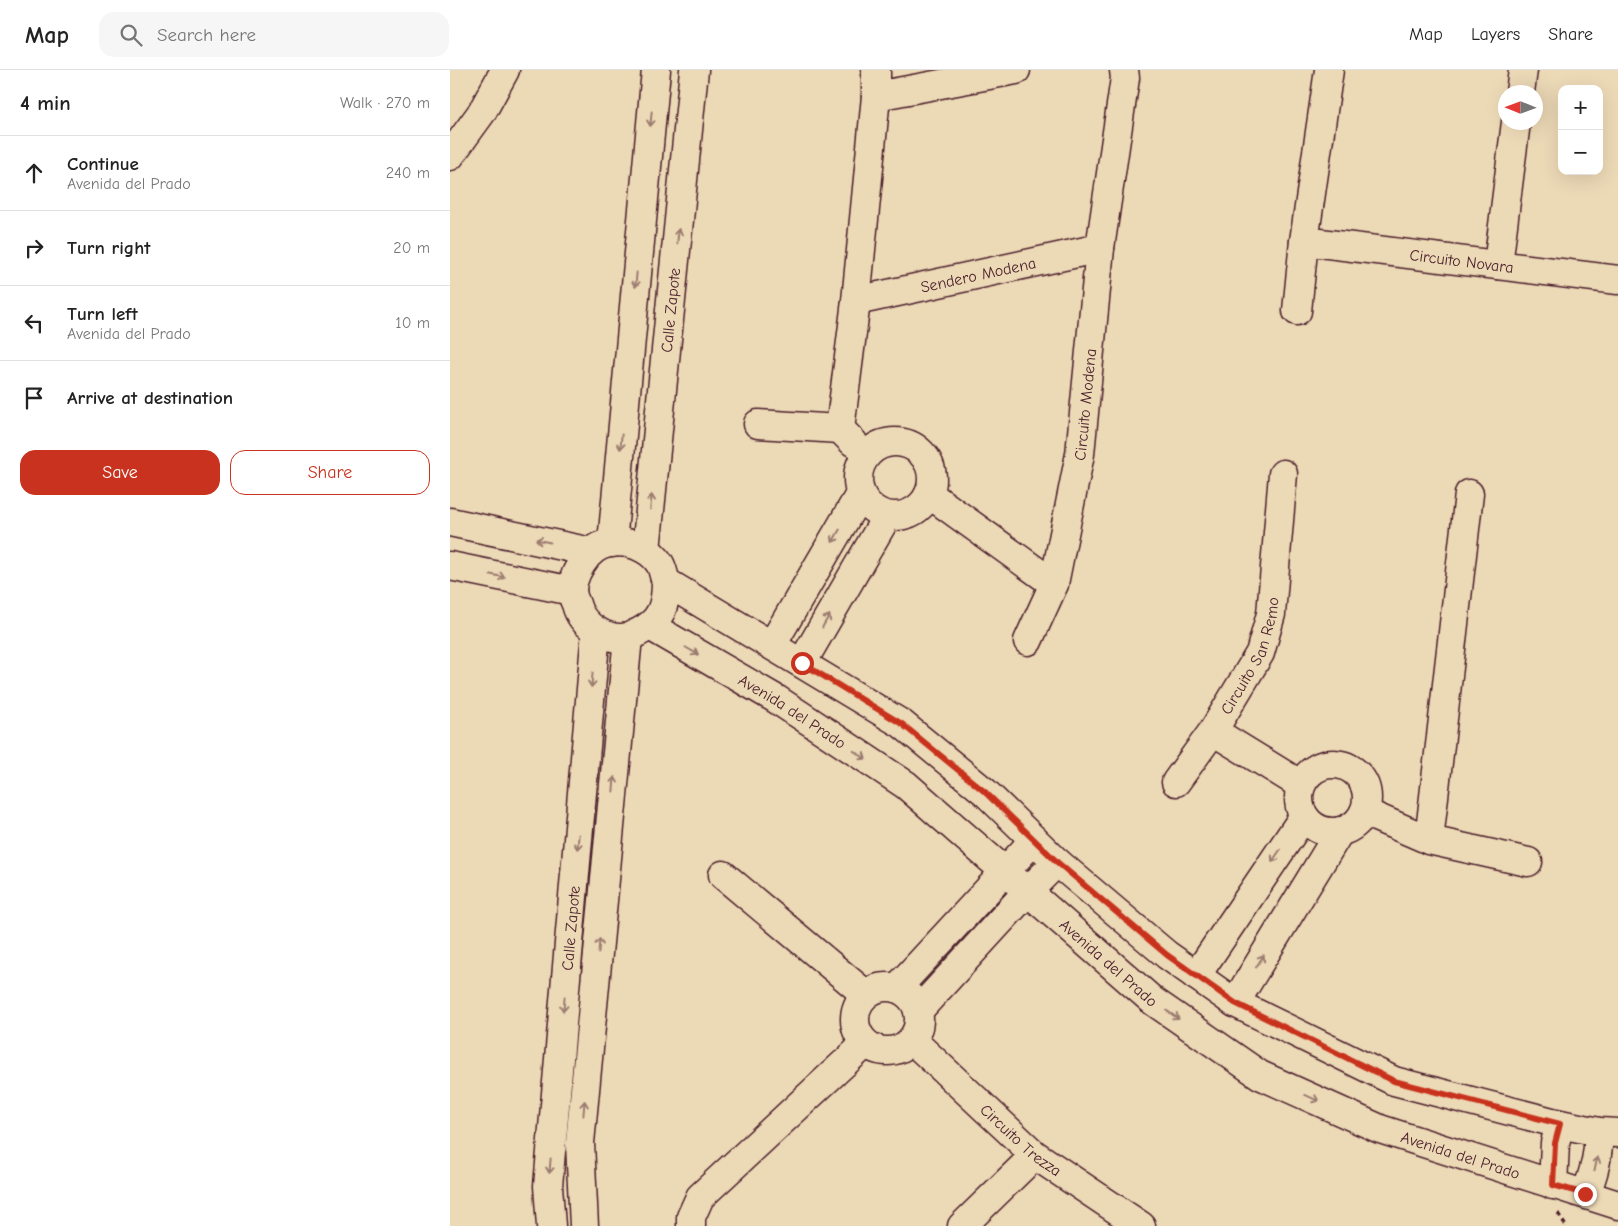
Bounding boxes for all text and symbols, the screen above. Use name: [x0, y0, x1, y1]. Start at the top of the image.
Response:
search box: [99, 12, 449, 57]
text: Map: [25, 21, 69, 49]
icon: search: [117, 21, 145, 49]
text: Search here: [157, 24, 256, 46]
text: Map: [1409, 24, 1443, 45]
text: Layers: [1471, 24, 1520, 45]
text: Share: [1548, 24, 1593, 45]
north arrow: [1498, 85, 1543, 130]
map controls: [1558, 85, 1603, 175]
button: +: [1558, 85, 1603, 130]
text: 4 min: [20, 91, 71, 115]
text: Walk · 270 m: [340, 94, 430, 112]
one-way arrow: [647, 110, 656, 126]
button: −: [1558, 130, 1603, 175]
text: Continue: [67, 153, 139, 175]
icon: ahead: [20, 159, 48, 187]
text: 240 m: [386, 164, 430, 182]
text: Avenida del Prado: [67, 175, 191, 193]
one-way arrow: [673, 228, 682, 244]
icon: right: [20, 234, 48, 262]
text: Turn right: [67, 237, 151, 259]
text: 20 m: [393, 239, 430, 257]
street label: Circuito Novara: [1409, 246, 1515, 277]
street label: Sendero Modena: [919, 254, 1038, 297]
street label: Calle Zapote: [658, 267, 684, 354]
one-way arrow: [632, 272, 641, 288]
text: Turn left: [67, 303, 138, 325]
icon: left: [20, 309, 48, 337]
text: 10 m: [395, 314, 430, 332]
text: Avenida del Prado: [67, 325, 191, 343]
street label: Circuito Modena: [1071, 348, 1100, 462]
icon: arrive: [20, 384, 48, 412]
text: Arrive at destination: [67, 387, 233, 409]
one-way arrow: [616, 434, 626, 450]
button: Save: [20, 450, 220, 495]
button: Share: [230, 450, 430, 495]
one-way arrow: [646, 494, 656, 510]
one-way arrow: [830, 529, 840, 543]
one-way arrow: [535, 536, 551, 545]
one-way arrow: [489, 572, 505, 581]
street label: Circuito San Remo: [1217, 596, 1282, 718]
one-way arrow: [821, 613, 831, 628]
one-way arrow: [685, 646, 699, 656]
route start: [791, 652, 814, 675]
street label: Avenida del Prado: [735, 671, 849, 753]
one-way arrow: [587, 672, 596, 688]
one-way arrow: [853, 750, 867, 760]
one-way arrow: [609, 776, 619, 792]
one-way arrow: [573, 833, 583, 849]
one-way arrow: [1271, 849, 1281, 863]
street label: Calle Zapote: [559, 885, 584, 971]
street label: Avenida del Prado: [1056, 916, 1161, 1011]
one-way arrow: [594, 938, 604, 954]
one-way arrow: [1256, 955, 1266, 969]
one-way arrow: [559, 995, 569, 1011]
one-way arrow: [1166, 1010, 1180, 1020]
one-way arrow: [1304, 1094, 1319, 1104]
one-way arrow: [579, 1100, 588, 1116]
street label: Circuito Trezza: [976, 1101, 1065, 1180]
street label: Avenida del Prado: [1399, 1128, 1522, 1183]
one-way arrow: [1592, 1156, 1601, 1172]
one-way arrow: [545, 1157, 555, 1173]
route end: [1574, 1183, 1597, 1206]

